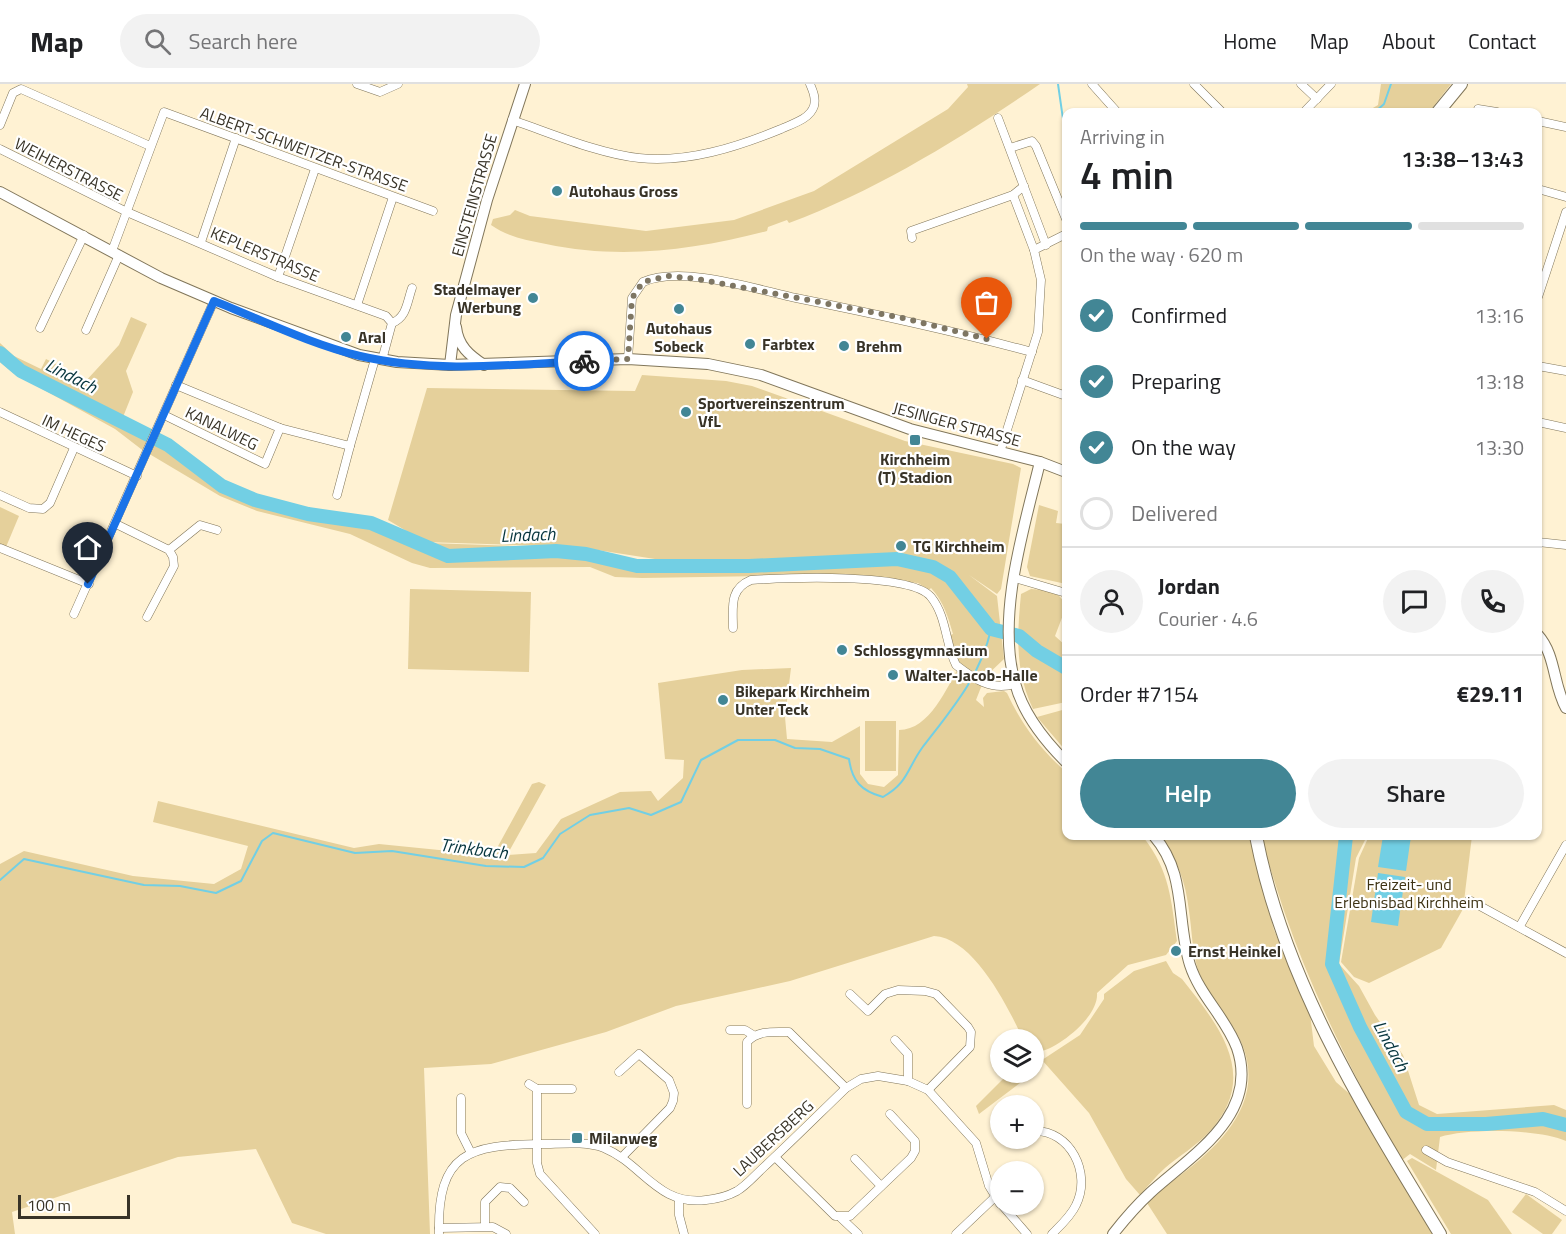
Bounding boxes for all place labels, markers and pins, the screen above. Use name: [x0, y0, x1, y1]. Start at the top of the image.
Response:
place label: Autohaus Gross: [569, 179, 678, 203]
marker: Autohaus Gross: [550, 184, 564, 198]
place label: Stadelmayer Werbung: [434, 277, 521, 319]
pin: [961, 277, 1012, 339]
marker: Stadelmayer Werbung: [526, 291, 540, 305]
marker: Autohaus Sobeck: [672, 302, 686, 316]
place label: Autohaus Sobeck: [646, 316, 712, 358]
place label: Aral: [358, 325, 386, 349]
marker: Aral: [339, 330, 353, 344]
place label: Farbtex: [762, 332, 815, 356]
place label: Brehm: [856, 334, 902, 358]
marker: Farbtex: [743, 337, 757, 351]
marker: Brehm: [837, 339, 851, 353]
place label: Sportvereinszentrum VfL: [698, 391, 845, 433]
marker: Sportvereinszentrum VfL: [679, 405, 693, 419]
marker: Kirchheim (T) Stadion: [908, 433, 922, 447]
place label: Kirchheim (T) Stadion: [878, 447, 952, 489]
pin: [62, 522, 113, 584]
place label: TG Kirchheim: [913, 534, 1005, 558]
marker: TG Kirchheim: [894, 539, 908, 553]
place label: Schlossgymnasium: [854, 638, 988, 662]
marker: Schlossgymnasium: [835, 643, 849, 657]
place label: Walter-Jacob-Halle: [905, 663, 1038, 687]
marker: Walter-Jacob-Halle: [886, 668, 900, 682]
place label: Bikepark Kirchheim Unter Teck: [735, 679, 870, 721]
marker: Bikepark Kirchheim Unter Teck: [716, 693, 730, 707]
place label: Ernst Heinkel: [1188, 939, 1281, 963]
marker: Ernst Heinkel: [1169, 944, 1183, 958]
place label: Milanweg: [589, 1126, 658, 1150]
marker: Milanweg: [570, 1131, 584, 1145]

